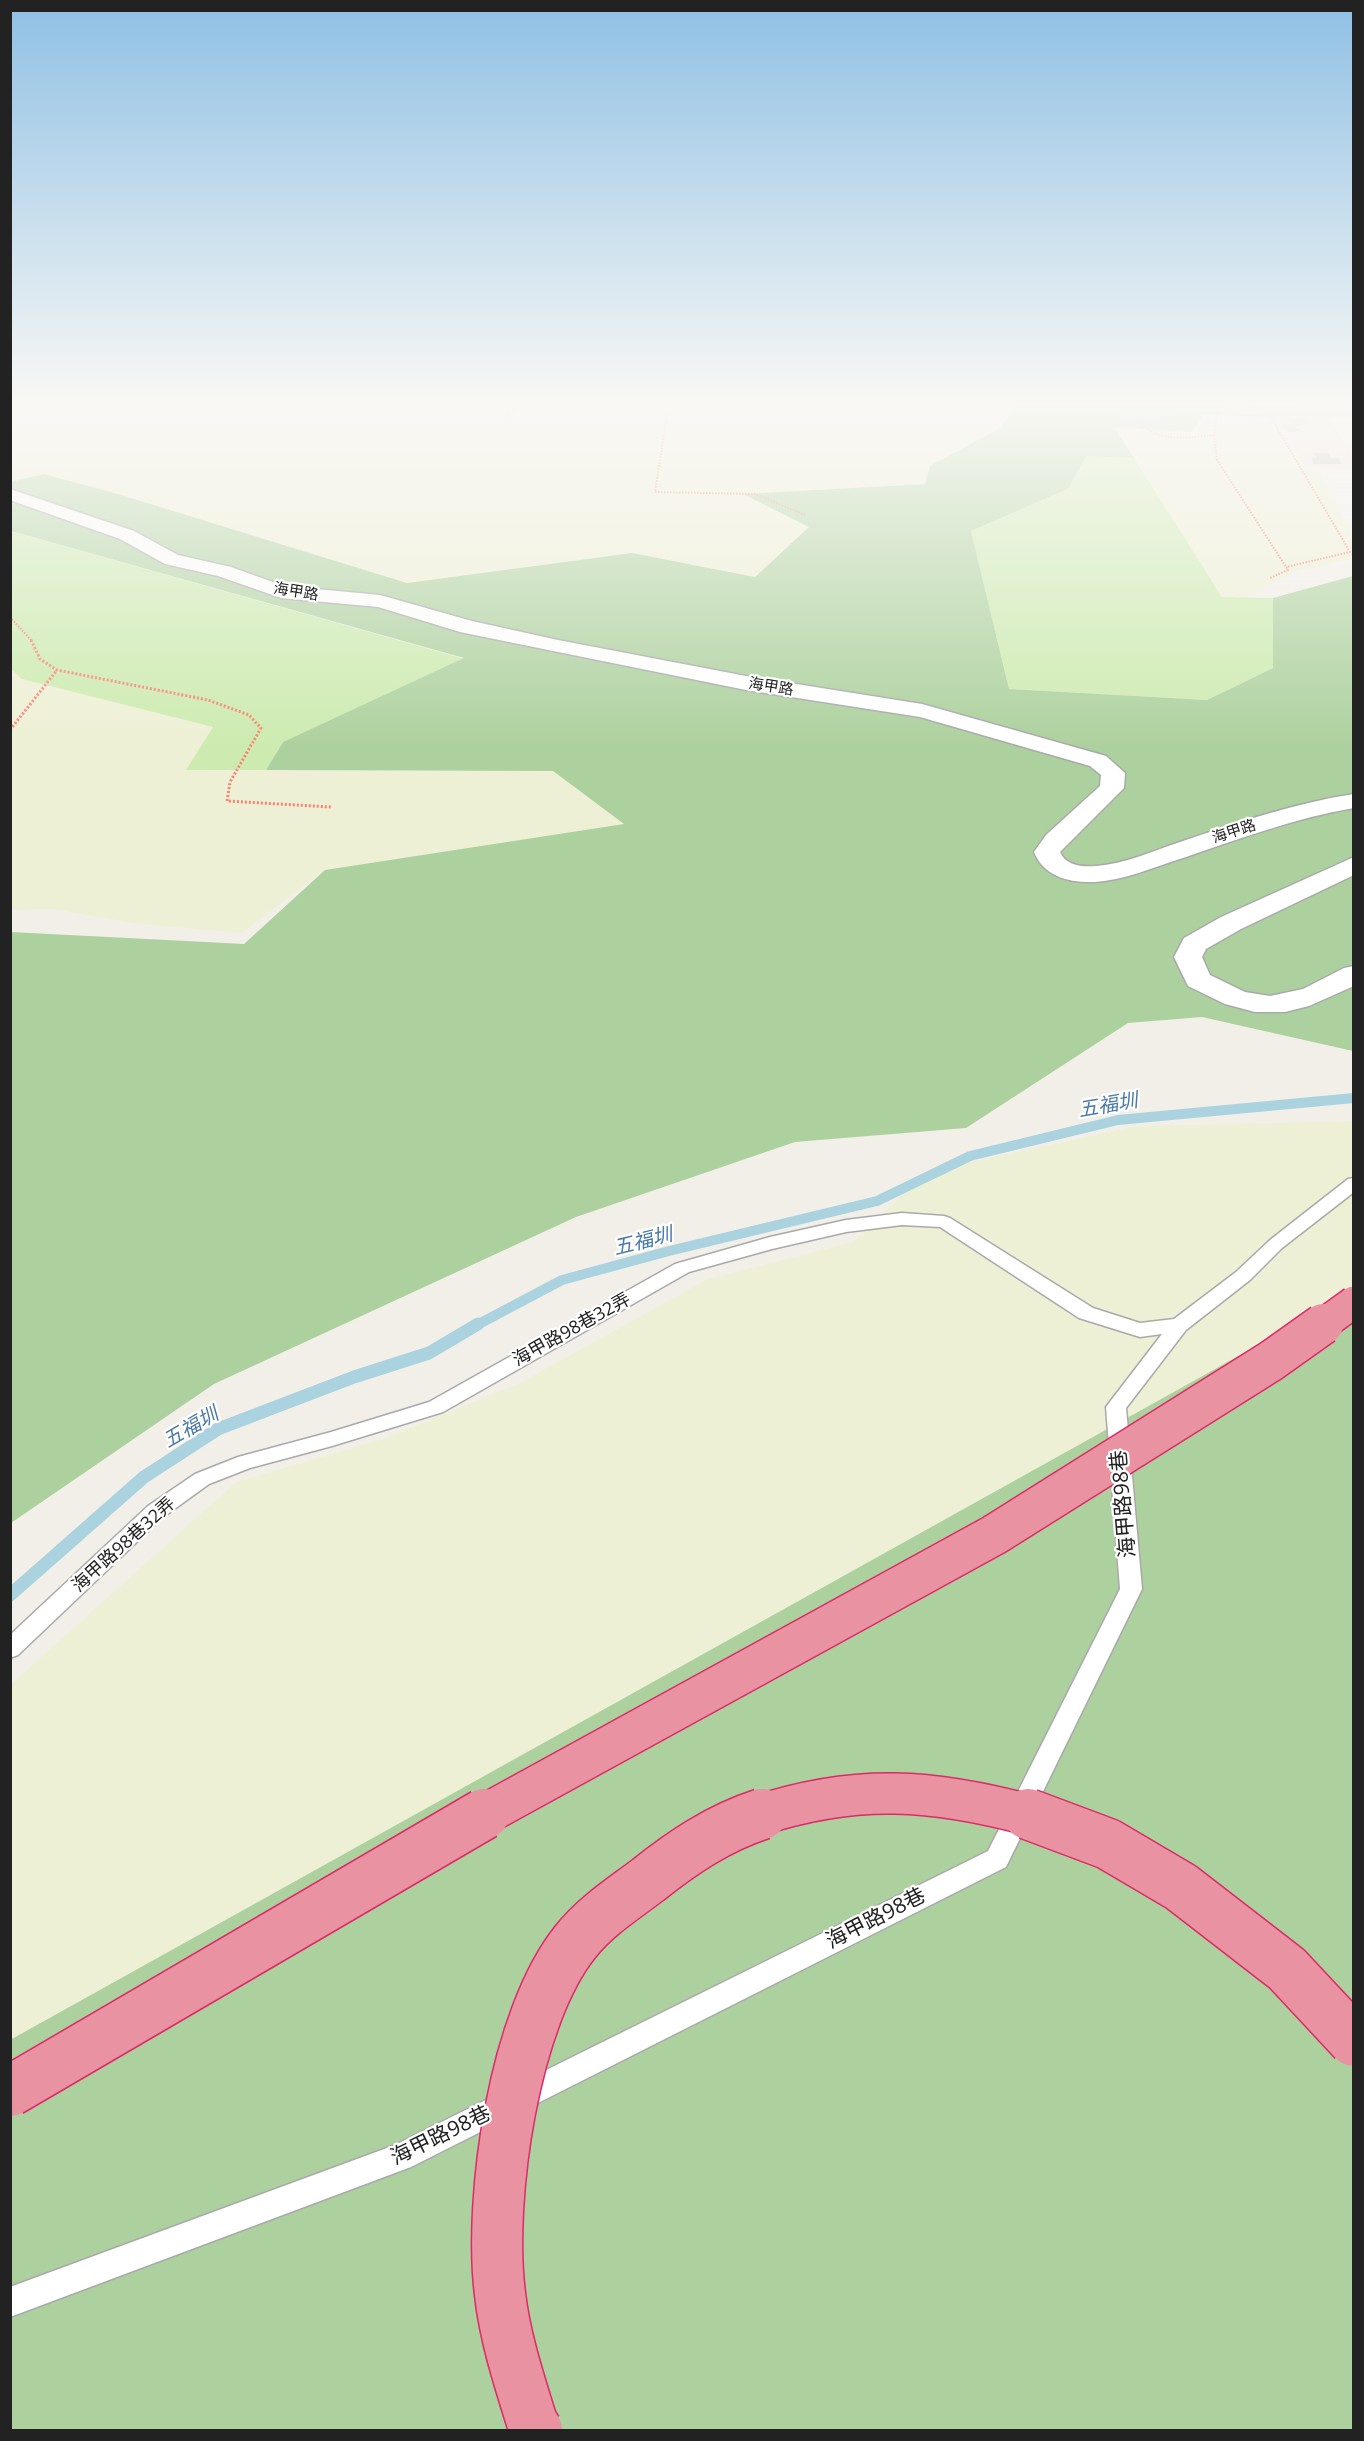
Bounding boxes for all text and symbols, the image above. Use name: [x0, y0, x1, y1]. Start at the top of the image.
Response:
street label: 海甲路: [272, 580, 320, 604]
street label: 海甲路: [747, 675, 795, 699]
street label: 海甲路: [1210, 816, 1258, 848]
water label: 五福圳: [1076, 1089, 1140, 1123]
water label: 五福圳: [611, 1223, 675, 1261]
street label: 海甲路98巷32弄: [509, 1289, 635, 1371]
water label: 五福圳: [159, 1403, 223, 1453]
street label: 海甲路98巷: [1107, 1449, 1141, 1559]
street label: 海甲路98巷32弄: [68, 1493, 180, 1597]
street label: 海甲路98巷: [822, 1883, 930, 1955]
street label: 海甲路98巷: [387, 2101, 495, 2171]

